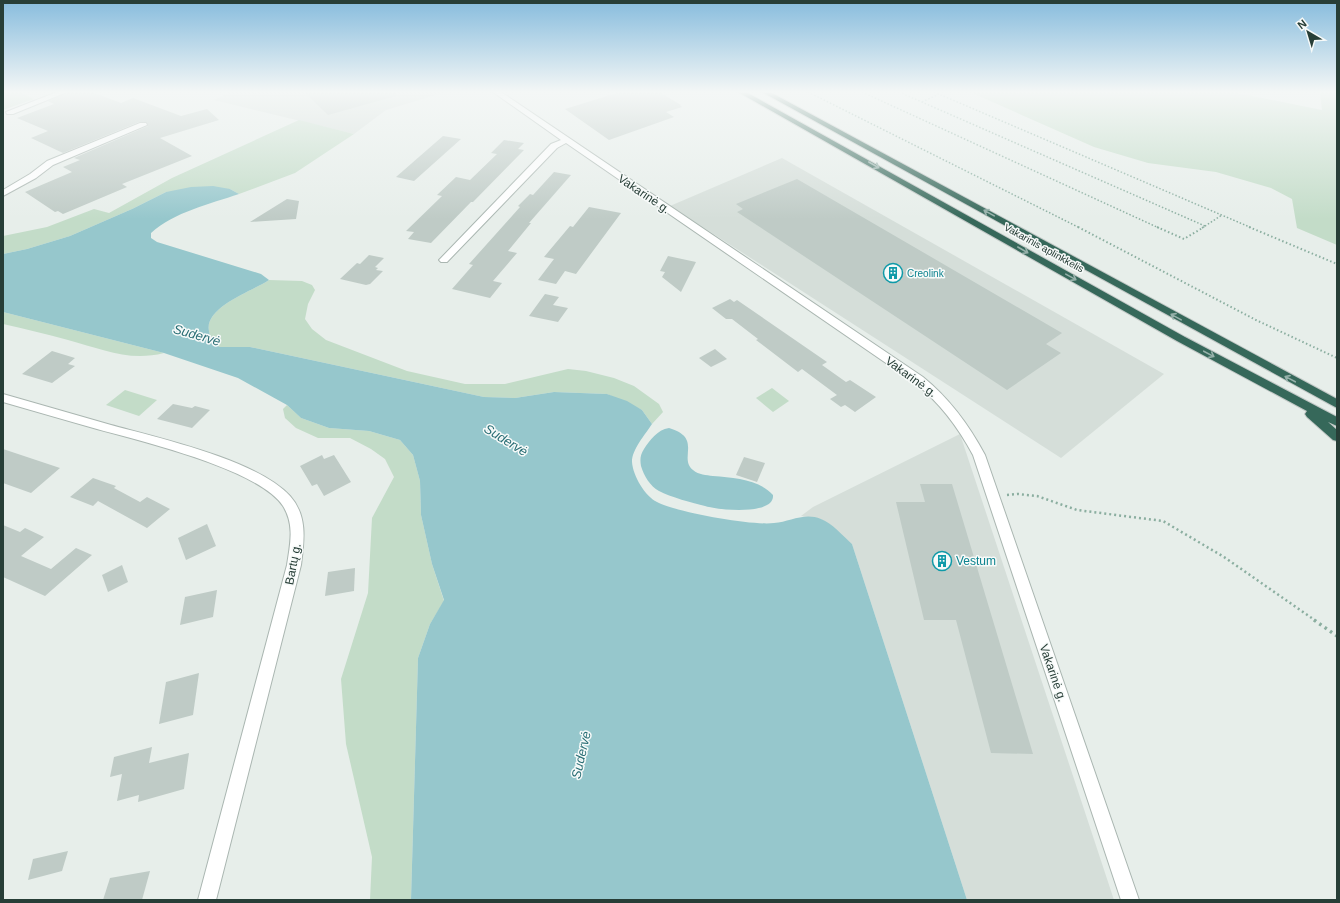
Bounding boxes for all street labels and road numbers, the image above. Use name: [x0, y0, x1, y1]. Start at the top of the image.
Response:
street label: Vakarinė g.: [615, 171, 673, 217]
street label: Vakarinis aplinkkelis: [1002, 222, 1086, 274]
street label: Vakarinė g.: [883, 354, 939, 400]
street label: Bartų g.: [282, 542, 304, 586]
street label: Vakarinė g.: [1037, 642, 1069, 704]

